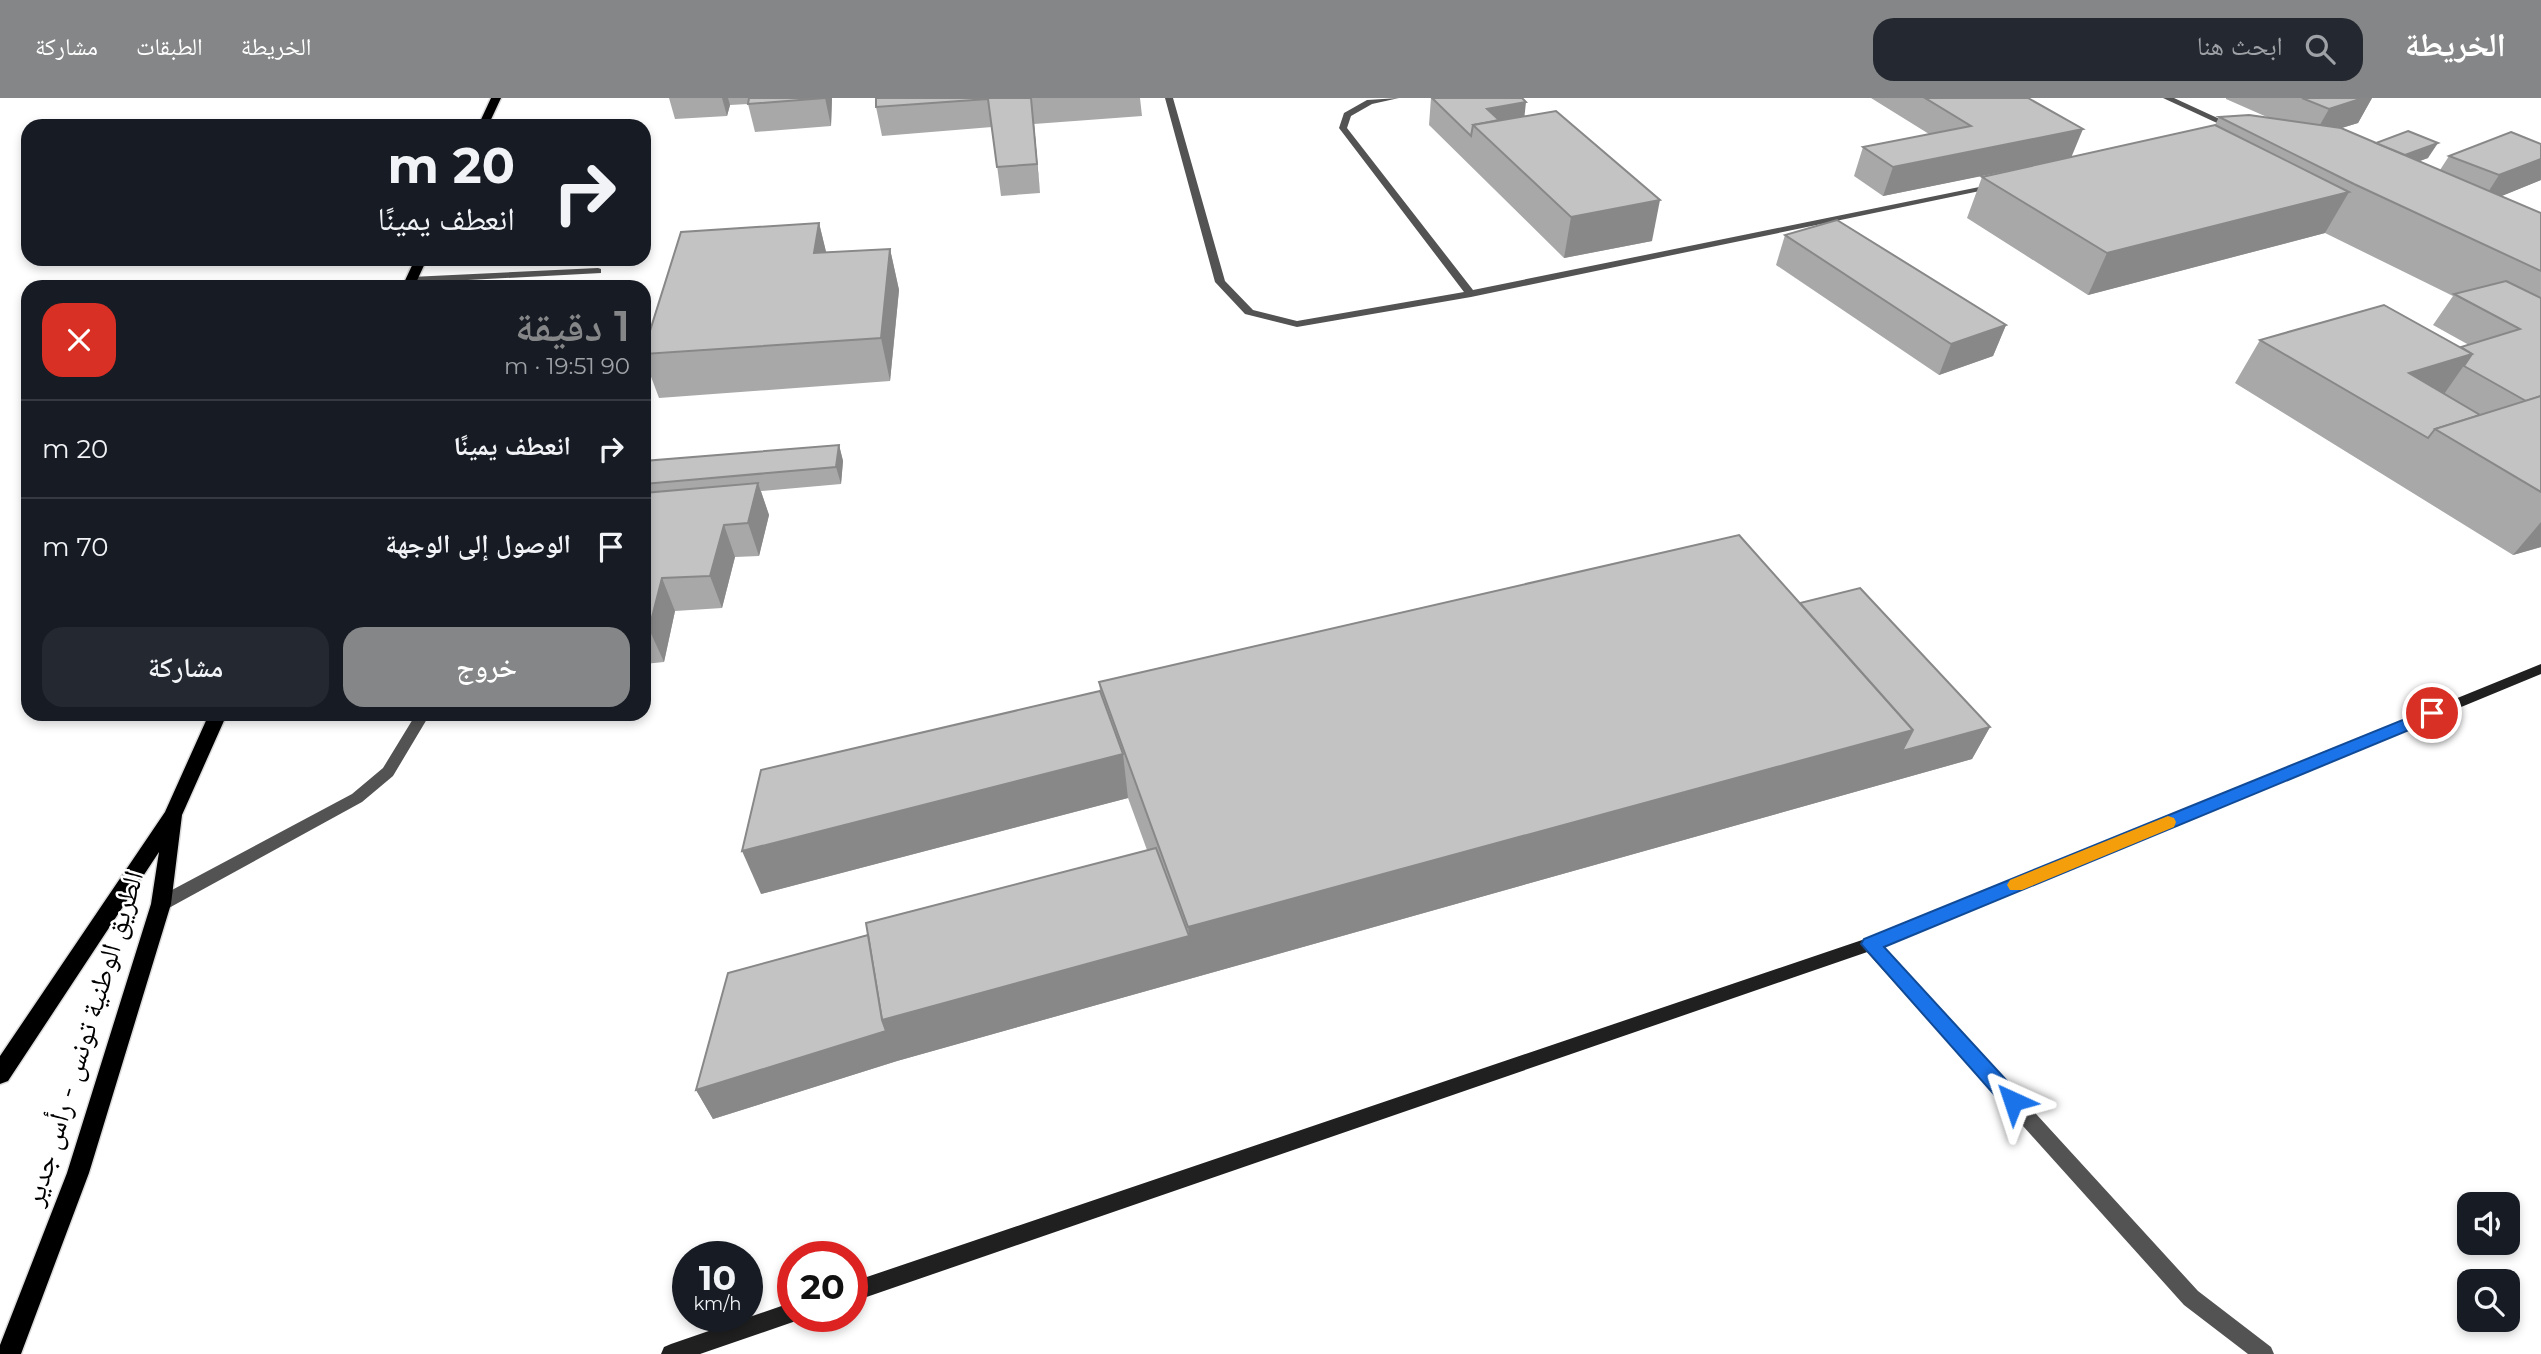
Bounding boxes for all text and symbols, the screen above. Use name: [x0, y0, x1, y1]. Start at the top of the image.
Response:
search box: [1873, 18, 2363, 81]
text: الخريطة: [2405, 24, 2506, 64]
text: ابحث هنا: [2197, 30, 2283, 62]
icon: search: [2301, 30, 2339, 68]
text: مشاركة: [35, 32, 98, 61]
text: الطبقات: [136, 32, 203, 61]
text: الخريطة: [241, 32, 311, 61]
text: 20 m: [388, 136, 515, 195]
icon: right: [539, 147, 630, 238]
text: انعطف يمينًا: [378, 199, 515, 238]
text: 1 دقيقة: [515, 300, 630, 352]
button: close: [42, 303, 116, 377]
text: 90 m · 19:51: [504, 352, 630, 380]
text: انعطف يمينًا: [453, 430, 571, 462]
icon: right: [592, 430, 630, 468]
text: 20 m: [42, 433, 108, 465]
text: الوصول إلى الوجهة: [385, 528, 571, 560]
icon: arrive: [592, 528, 630, 566]
text: 70 m: [42, 531, 108, 563]
button: مشاركة: [42, 627, 329, 707]
button: خروج: [343, 627, 630, 707]
pin: [2402, 683, 2462, 743]
icon: arrive: [2413, 694, 2451, 732]
street label: الطريق الوطنية تونس - رأس جدير: [16, 866, 151, 1211]
position arrow: [1976, 1064, 2050, 1138]
map controls: [2457, 1192, 2520, 1332]
button: sound: [2457, 1192, 2520, 1255]
speed limit sign: 20: [777, 1241, 868, 1332]
text: 10: [699, 1256, 736, 1299]
button: search: [2457, 1269, 2520, 1332]
text: km/h: [693, 1293, 742, 1315]

